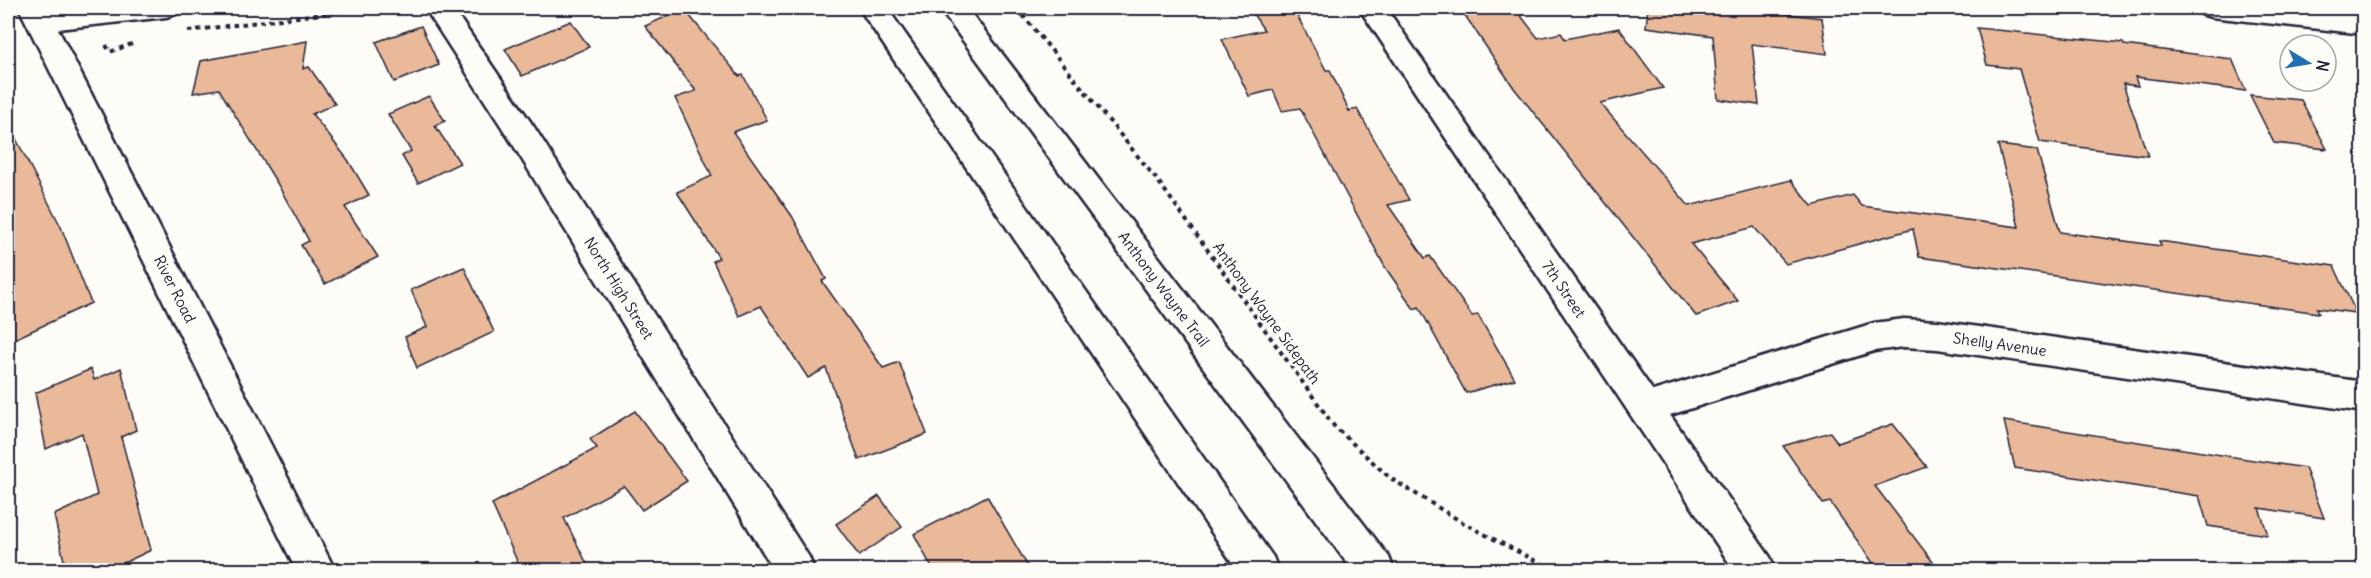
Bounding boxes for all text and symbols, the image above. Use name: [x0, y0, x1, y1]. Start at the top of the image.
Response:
north arrow: [2278, 33, 2338, 93]
text: N: [2312, 59, 2334, 73]
street label: Anthony Wayne Trail: [1114, 228, 1214, 350]
street label: North High Street: [580, 233, 658, 343]
street label: Anthony Wayne Sidepath: [1209, 238, 1325, 388]
street label: River Road: [150, 252, 200, 326]
street label: 7th Street: [1538, 257, 1590, 321]
street label: Shelly Avenue: [1952, 328, 2048, 360]

